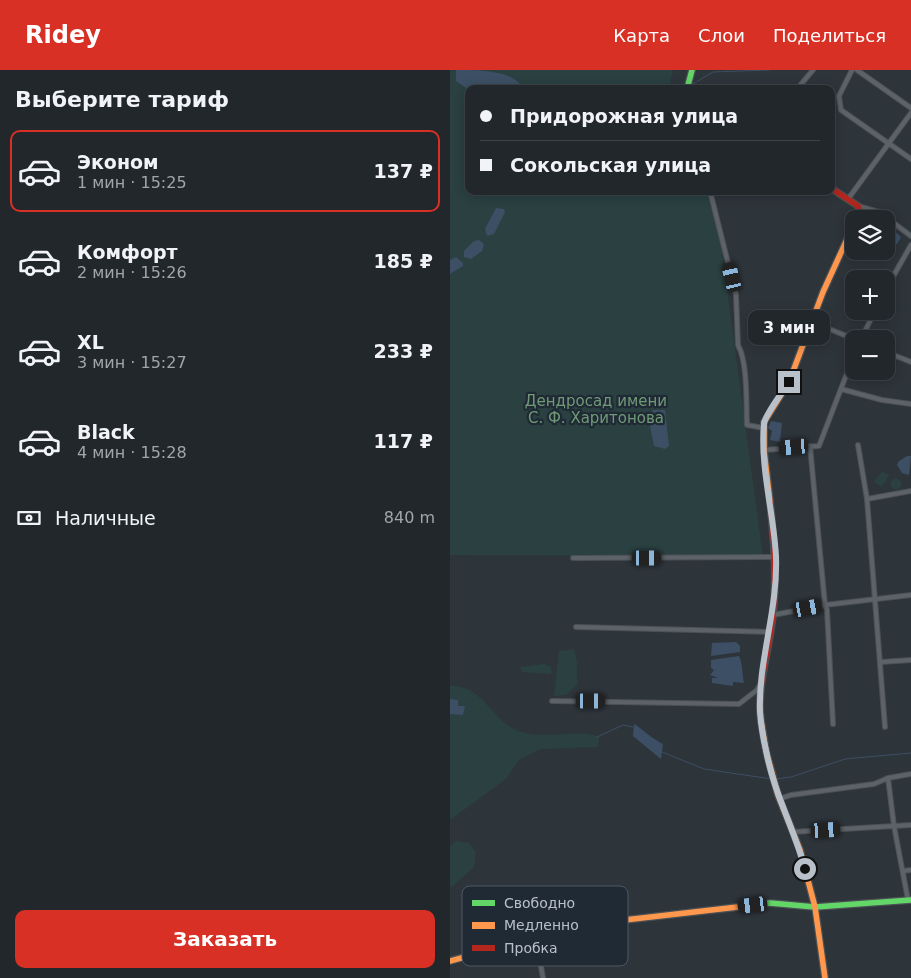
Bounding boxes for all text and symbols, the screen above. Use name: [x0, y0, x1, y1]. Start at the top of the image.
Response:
text: Ridey: [25, 21, 101, 49]
text: Карта: [613, 25, 670, 46]
text: Слои: [698, 25, 745, 46]
text: Поделиться: [773, 25, 886, 46]
text: Выберите тариф: [15, 87, 229, 112]
text: Придорожная улица: [510, 105, 738, 127]
icon: car: [17, 149, 62, 194]
text: Эконом: [77, 151, 159, 173]
text: Сокольская улица: [510, 154, 711, 176]
text: 137 ₽: [374, 160, 433, 182]
text: 1 мин · 15:25: [77, 173, 187, 192]
map controls: [845, 210, 895, 380]
button: layers: [845, 210, 895, 260]
icon: car: [17, 239, 62, 284]
text: Комфорт: [77, 241, 178, 263]
text: 185 ₽: [374, 250, 433, 272]
car: [721, 261, 742, 293]
text: 2 мин · 15:26: [77, 263, 187, 282]
button: +: [845, 270, 895, 320]
callout: 3 мин: [748, 310, 830, 344]
text: 3 мин: [763, 318, 815, 337]
icon: car: [17, 329, 62, 374]
button: −: [845, 330, 895, 380]
text: XL: [77, 331, 104, 353]
text: 233 ₽: [374, 340, 433, 362]
text: 3 мин · 15:27: [77, 353, 187, 372]
route end: [778, 371, 800, 393]
park label: Дендросад имени С. Ф. Харитонова: [525, 392, 667, 427]
icon: car: [17, 419, 62, 464]
text: Black: [77, 421, 135, 443]
text: 117 ₽: [374, 430, 433, 452]
car: [778, 438, 809, 456]
text: 4 мин · 15:28: [77, 443, 187, 462]
icon: cash: [15, 504, 43, 532]
text: Наличные: [55, 507, 156, 529]
text: 840 m: [384, 508, 435, 527]
car: [632, 551, 662, 566]
car: [791, 598, 824, 618]
car: [576, 694, 606, 709]
car: [810, 822, 841, 838]
route start: [794, 858, 816, 880]
legend: [462, 886, 628, 966]
text: Свободно: [504, 895, 575, 911]
car: [737, 896, 768, 914]
button: Заказать: [15, 910, 435, 968]
text: Медленно: [504, 917, 579, 933]
text: Пробка: [504, 940, 558, 956]

